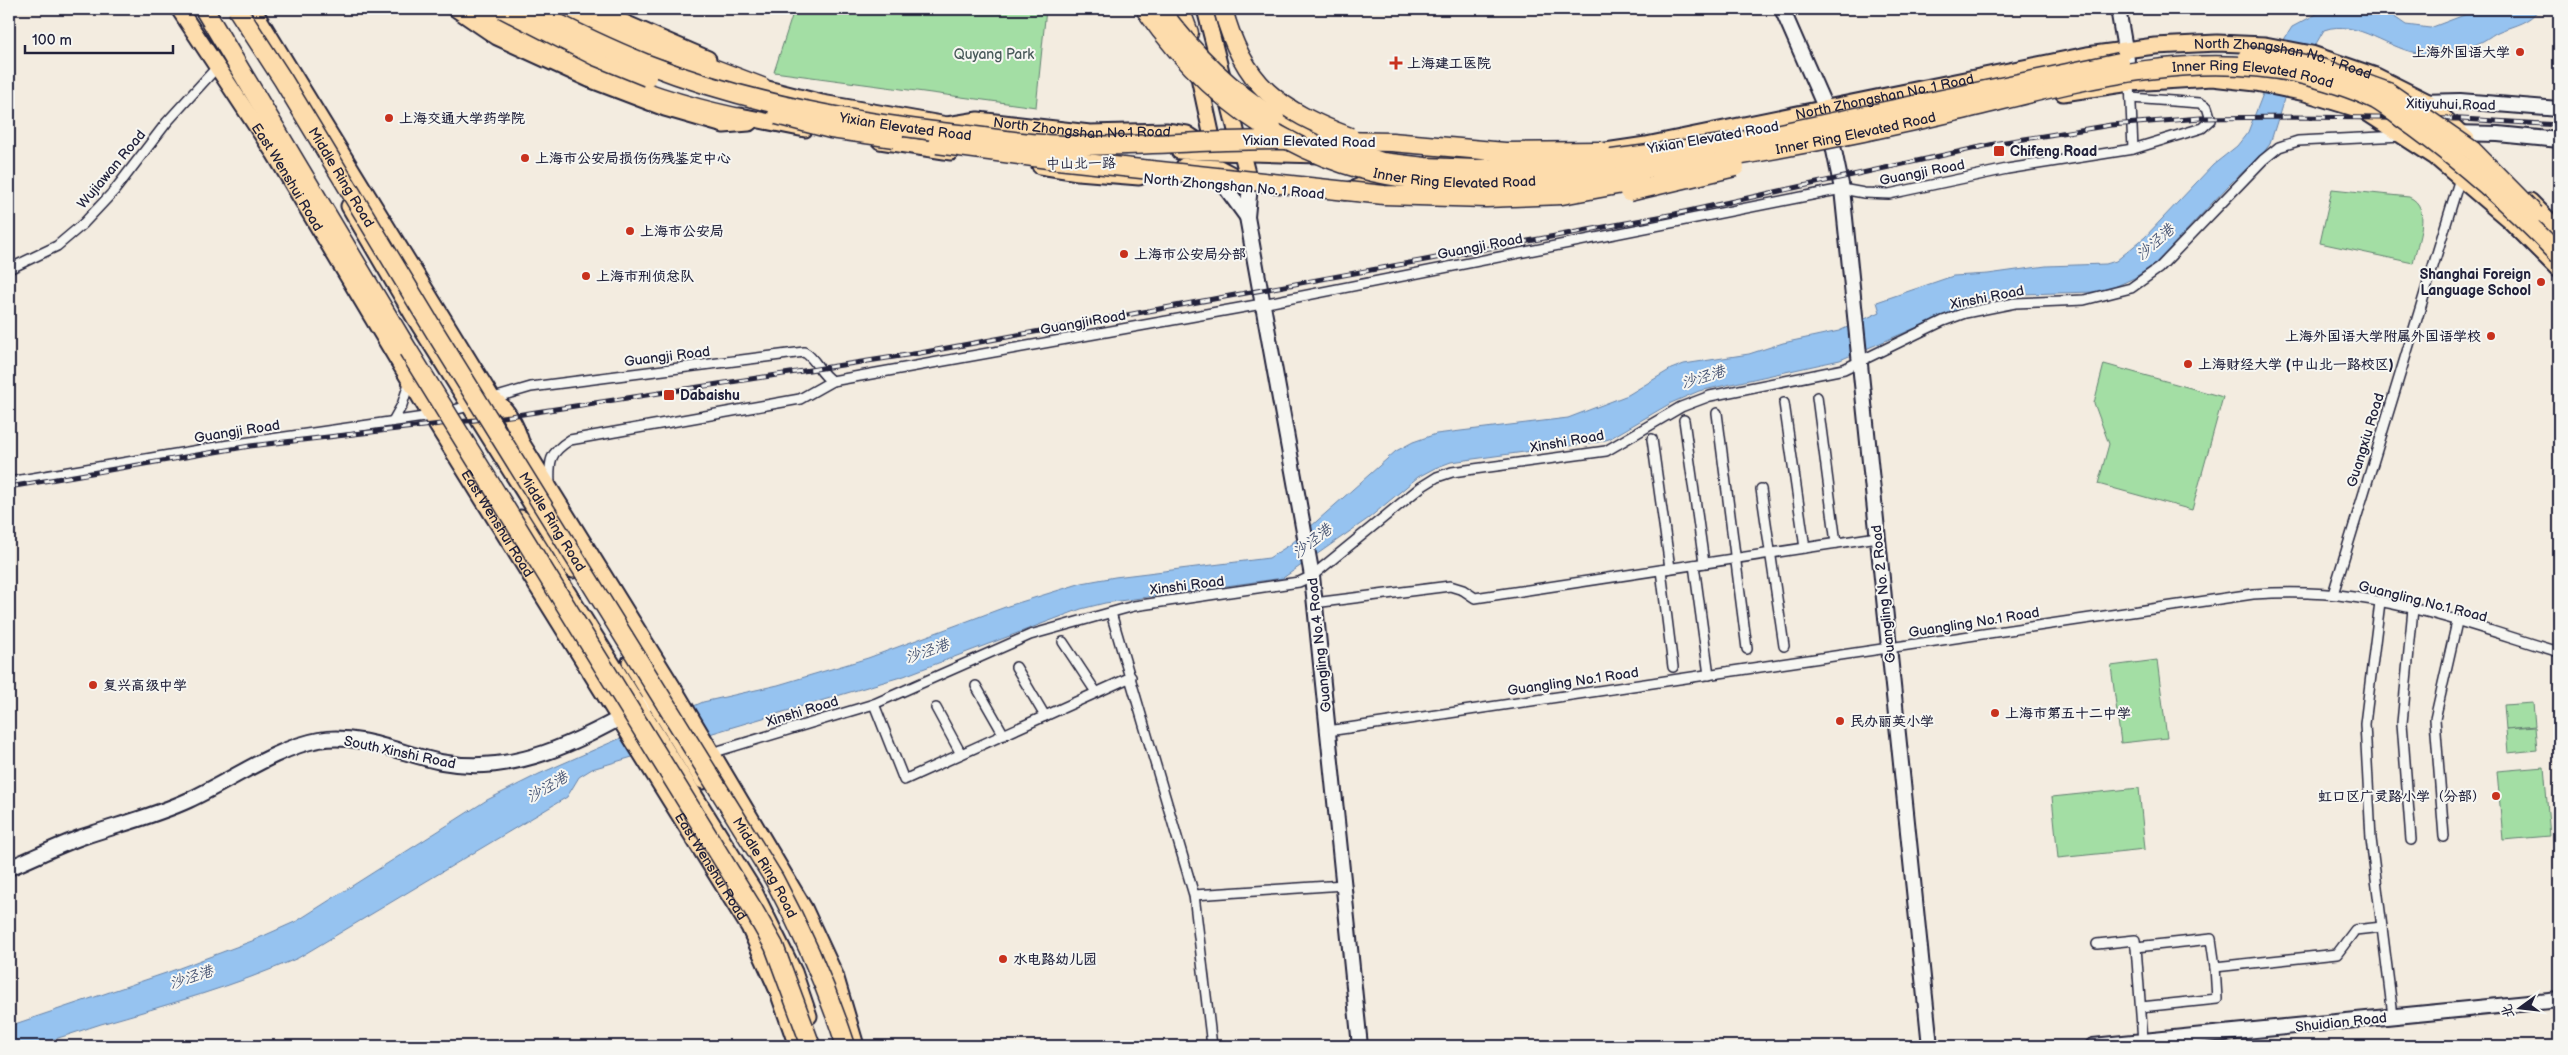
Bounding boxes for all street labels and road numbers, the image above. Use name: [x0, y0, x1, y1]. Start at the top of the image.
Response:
street label: North Zhongshan No. 1 Road: [2193, 35, 2374, 83]
street label: Inner Ring Elevated Road: [2171, 57, 2336, 92]
street label: North Zhongshan No. 1 Road: [1794, 70, 1975, 123]
street label: Xitiyuhui Road: [2405, 95, 2496, 114]
street label: Inner Ring Elevated Road: [1774, 108, 1937, 158]
street label: Yixian Elevated Road: [837, 109, 972, 144]
street label: North Zhongshan No.1 Road: [992, 114, 1172, 142]
street label: Yixian Elevated Road: [1645, 118, 1780, 158]
street label: East Wenshui Road: [248, 120, 327, 234]
street label: Middle Ring Road: [305, 124, 378, 230]
street label: Wujiawan Road: [74, 127, 149, 212]
street label: Yixian Elevated Road: [1241, 132, 1376, 151]
street label: 中山北一路: [1046, 154, 1116, 173]
street label: Guangji Road: [1878, 156, 1966, 189]
street label: Inner Ring Elevated Road: [1372, 164, 1537, 192]
street label: North Zhongshan No. 1 Road: [1143, 170, 1325, 203]
street label: Guangji Road: [1436, 230, 1524, 263]
street label: Xinshi Road: [1948, 282, 2025, 313]
street label: Guangji Road: [1039, 307, 1127, 338]
street label: Guangji Road: [623, 343, 711, 370]
street label: Guangxiu Road: [2343, 391, 2388, 489]
street label: Guangji Road: [193, 416, 281, 447]
street label: Xinshi Road: [1528, 427, 1605, 457]
street label: East Wenshui Road: [457, 467, 537, 580]
street label: Middle Ring Road: [515, 469, 589, 575]
street label: Guangling No. 2 Road: [1868, 524, 1899, 664]
street label: Xinshi Road: [1148, 573, 1225, 599]
street label: Guangling No.4 Road: [1304, 577, 1335, 713]
street label: Guangling No.1 Road: [2357, 577, 2489, 626]
street label: Guangling No.1 Road: [1907, 604, 2041, 641]
street label: Guangling No.1 Road: [1506, 664, 1640, 699]
street label: Xinshi Road: [763, 692, 840, 731]
street label: South Xinshi Road: [342, 732, 457, 773]
street label: East Wenshui Road: [671, 810, 750, 923]
street label: Middle Ring Road: [729, 814, 801, 921]
street label: Shuidian Road: [2294, 1009, 2388, 1036]

